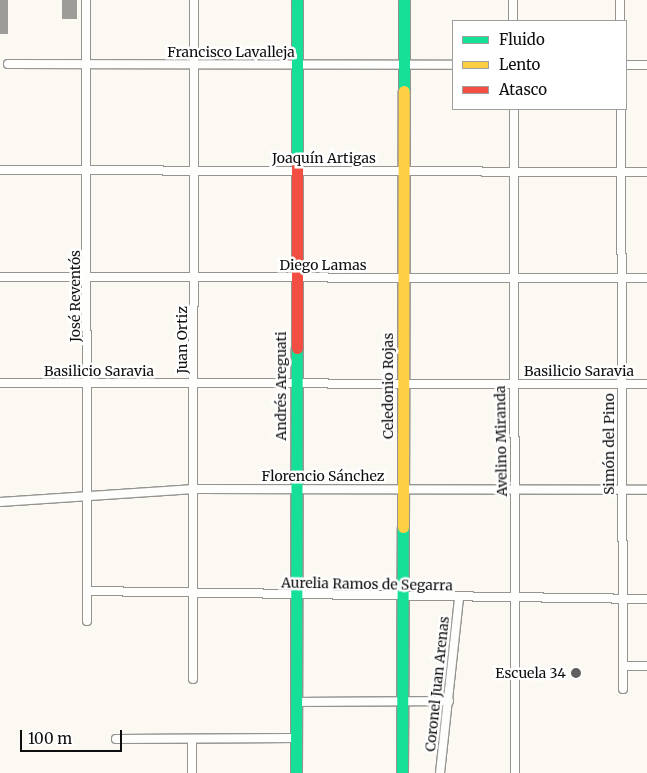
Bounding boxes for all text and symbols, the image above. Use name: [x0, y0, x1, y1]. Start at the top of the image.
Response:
legend: [452, 20, 627, 110]
text: Fluido: [499, 30, 545, 49]
street label: Francisco Lavalleja: [167, 44, 295, 60]
text: Lento: [499, 55, 540, 74]
text: Atasco: [499, 80, 547, 99]
street label: Joaquín Artigas: [272, 150, 376, 166]
street label: José Reventós: [67, 250, 83, 342]
street label: Diego Lamas: [279, 257, 367, 273]
street label: Juan Ortiz: [174, 306, 190, 374]
street label: Andrés Areguati: [273, 331, 289, 441]
street label: Celedonio Rojas: [380, 333, 396, 439]
street label: Basilicio Saravia: [44, 363, 154, 379]
street label: Basilicio Saravia: [524, 363, 634, 379]
street label: Avelino Miranda: [492, 385, 510, 497]
street label: Simón del Pino: [601, 393, 617, 495]
street label: Florencio Sánchez: [262, 468, 384, 484]
street label: Aurelia Ramos de Segarra: [281, 574, 453, 594]
street label: Coronel Juan Arenas: [422, 616, 452, 752]
place label: Escuela 34: [495, 665, 566, 681]
marker: Escuela 34: [570, 667, 582, 679]
scale bar: [22, 720, 125, 752]
text: 100 m: [28, 729, 72, 748]

